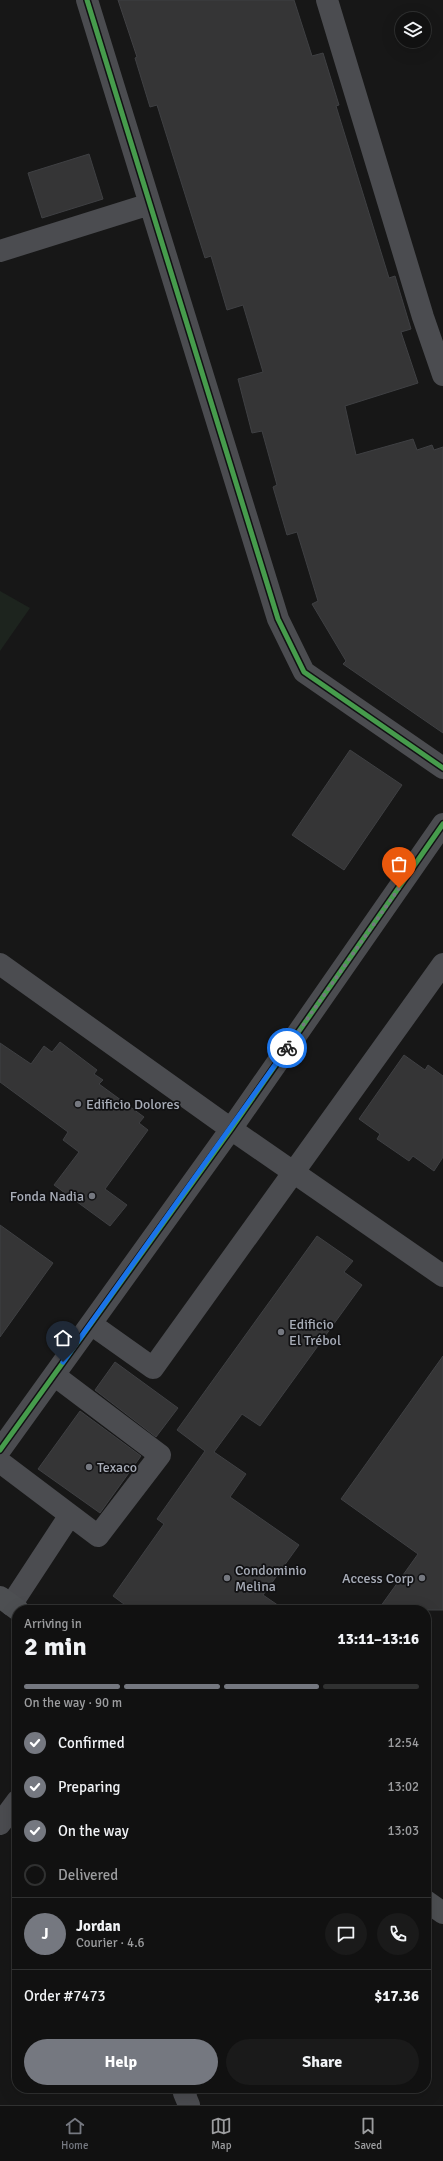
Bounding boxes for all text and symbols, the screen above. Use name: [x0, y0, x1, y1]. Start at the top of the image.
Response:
map controls: [395, 12, 431, 48]
button: layers: [395, 12, 431, 48]
pin: [382, 847, 416, 888]
icon: bag: [388, 853, 410, 875]
courier: [267, 1028, 307, 1068]
icon: bike: [276, 1037, 298, 1059]
place label: Edificio Dolores: [86, 1096, 180, 1113]
marker: Edificio Dolores: [73, 1099, 83, 1109]
place label: Fonda Nadia: [10, 1188, 84, 1205]
marker: Fonda Nadia: [87, 1191, 97, 1201]
place label: Edificio El Trébol: [289, 1316, 341, 1349]
pin: [46, 1321, 80, 1362]
icon: home: [52, 1327, 74, 1349]
marker: Edificio El Trébol: [276, 1327, 286, 1337]
place label: Texaco: [97, 1459, 137, 1476]
marker: Texaco: [84, 1462, 94, 1472]
place label: Condominio Melina: [235, 1562, 307, 1595]
place label: Access Corp: [342, 1570, 414, 1587]
marker: Condominio Melina: [222, 1573, 232, 1583]
marker: Access Corp: [417, 1573, 427, 1583]
text: Arriving in: [24, 1616, 82, 1632]
text: 13:11–13:16: [338, 1630, 419, 1648]
text: 2 min: [24, 1631, 87, 1663]
text: On the way · 90 m: [24, 1695, 122, 1711]
icon: check: [24, 1732, 46, 1754]
text: Confirmed: [58, 1734, 125, 1752]
text: 12:54: [387, 1735, 419, 1751]
icon: check: [24, 1776, 46, 1798]
text: Preparing: [58, 1778, 121, 1796]
text: 13:02: [387, 1779, 419, 1795]
icon: check: [24, 1820, 46, 1842]
text: On the way: [58, 1822, 129, 1840]
text: 13:03: [387, 1823, 419, 1839]
text: Delivered: [58, 1866, 118, 1884]
button: chat: [325, 1913, 367, 1955]
button: phone: [377, 1913, 419, 1955]
text: Jordan: [76, 1917, 121, 1935]
text: J: [41, 1925, 49, 1943]
text: Courier · 4.6: [76, 1935, 145, 1951]
text: Order #7473: [24, 1987, 106, 2005]
text: $17.36: [374, 1987, 419, 2005]
button: Help: [24, 2039, 218, 2085]
button: Share: [226, 2039, 419, 2085]
tab: Home: [61, 2115, 88, 2152]
tab: Map: [210, 2115, 232, 2152]
tab: Saved: [354, 2115, 382, 2152]

